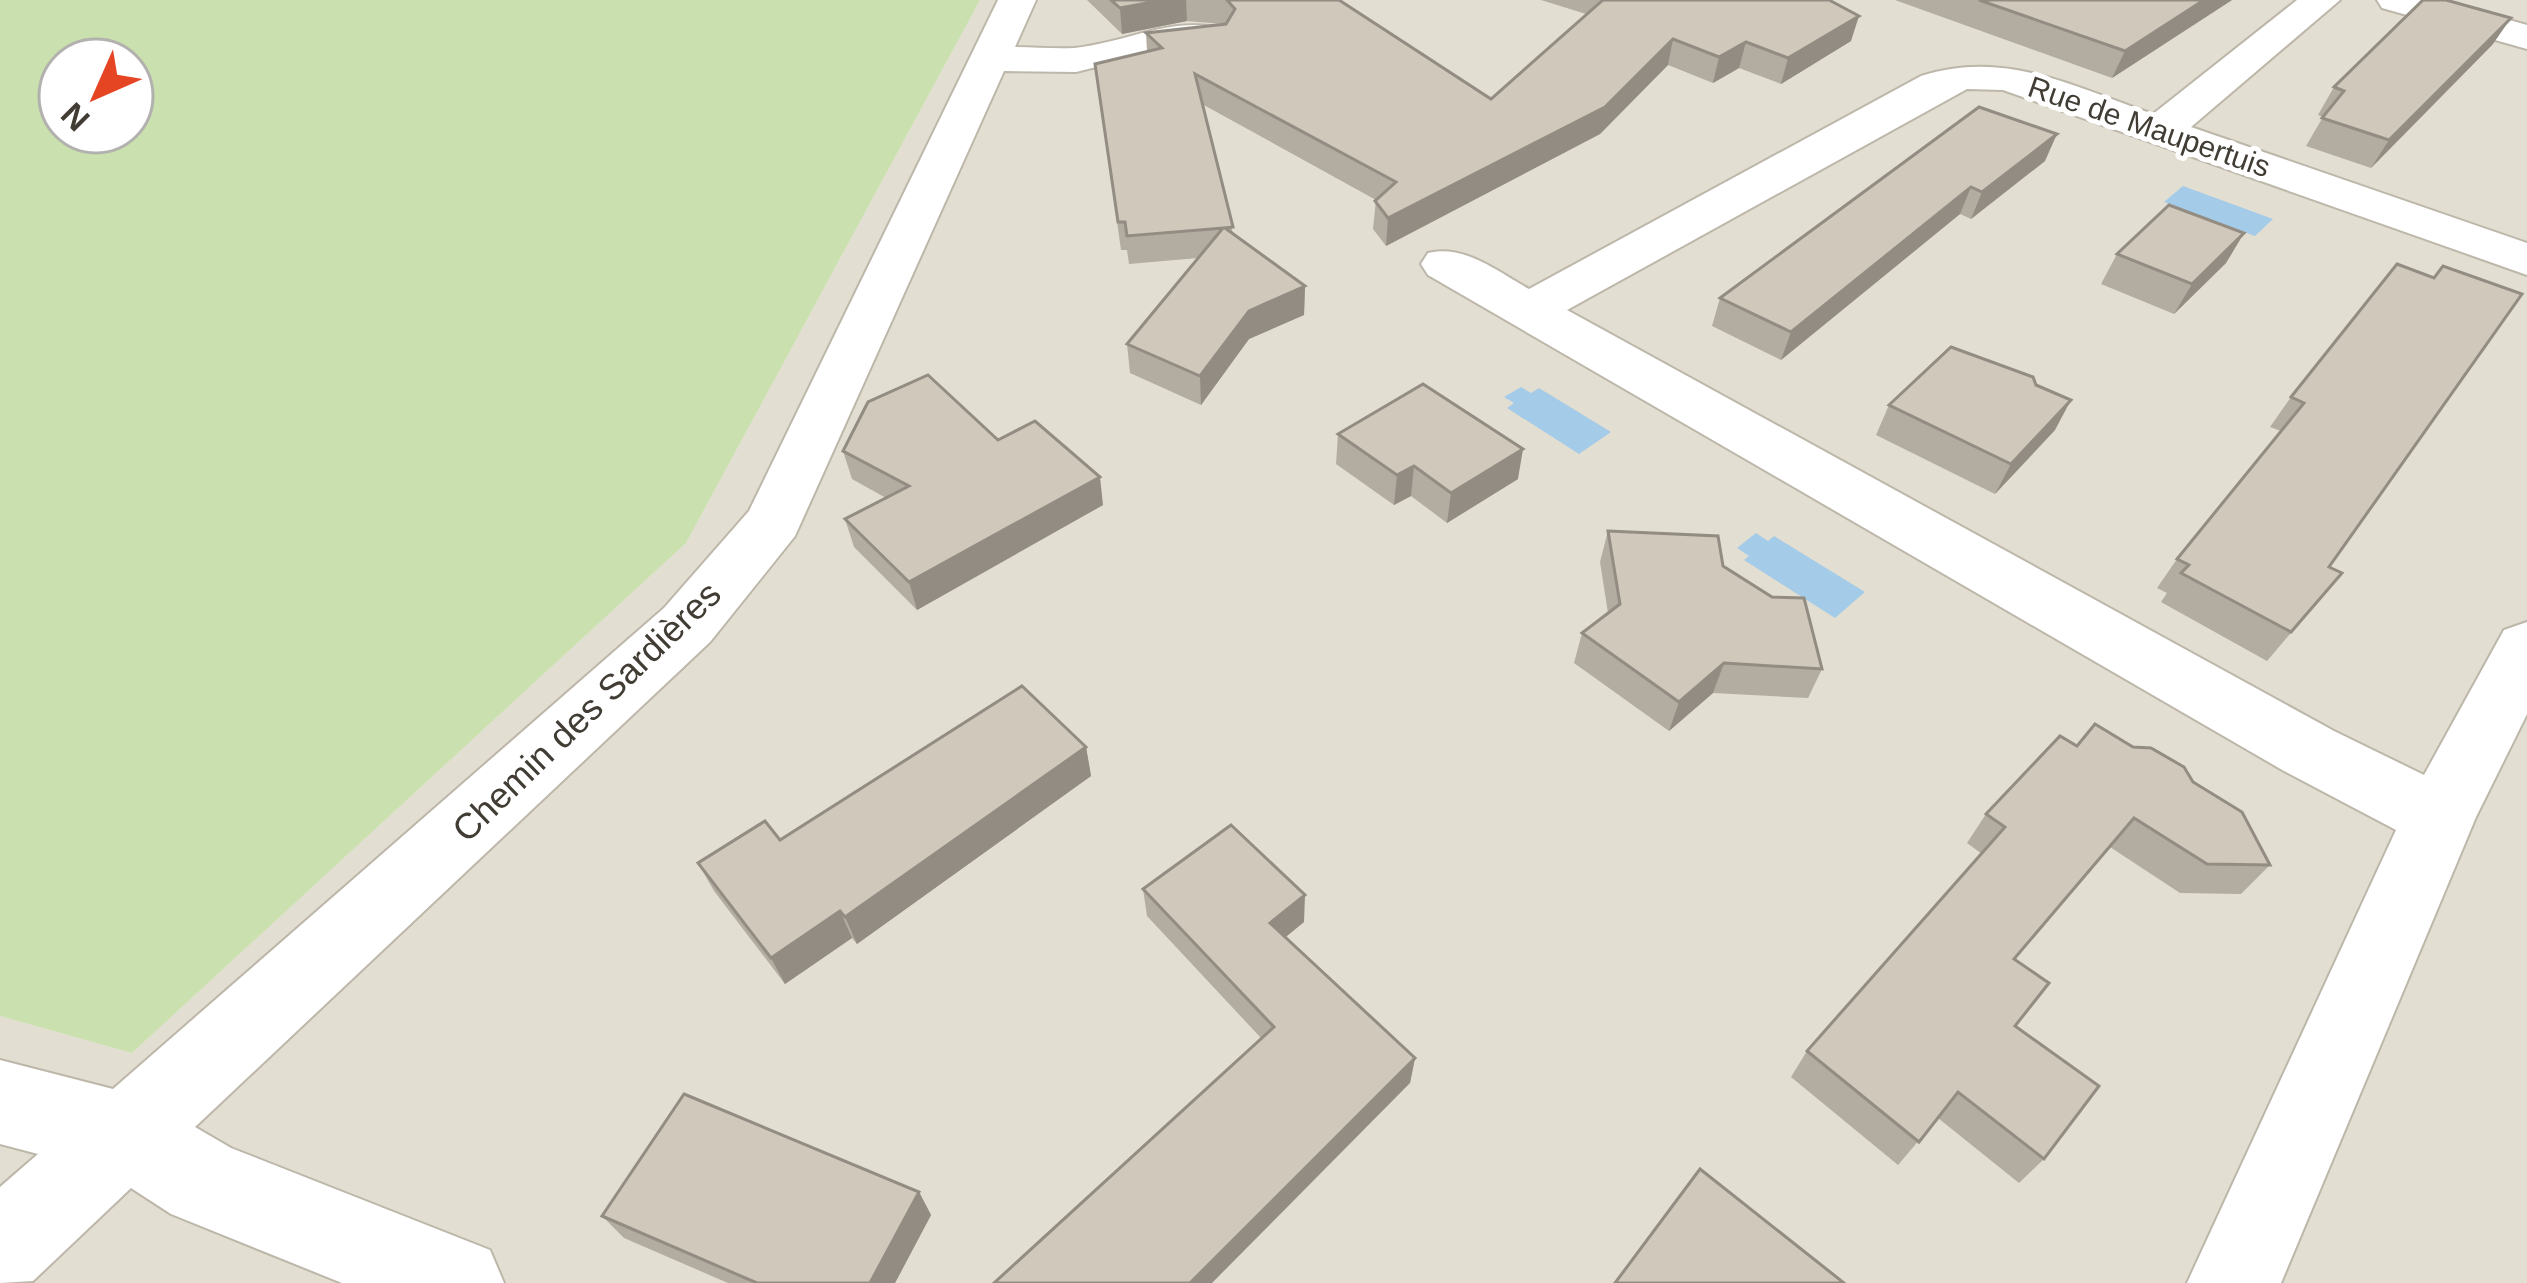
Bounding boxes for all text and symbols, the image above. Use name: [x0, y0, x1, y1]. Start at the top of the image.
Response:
north arrow: [36, 36, 156, 156]
street label: Rue de Maupertuis: [2024, 70, 2274, 183]
text: N: [54, 95, 97, 138]
street label: Chemin des Sardières: [444, 573, 729, 850]

